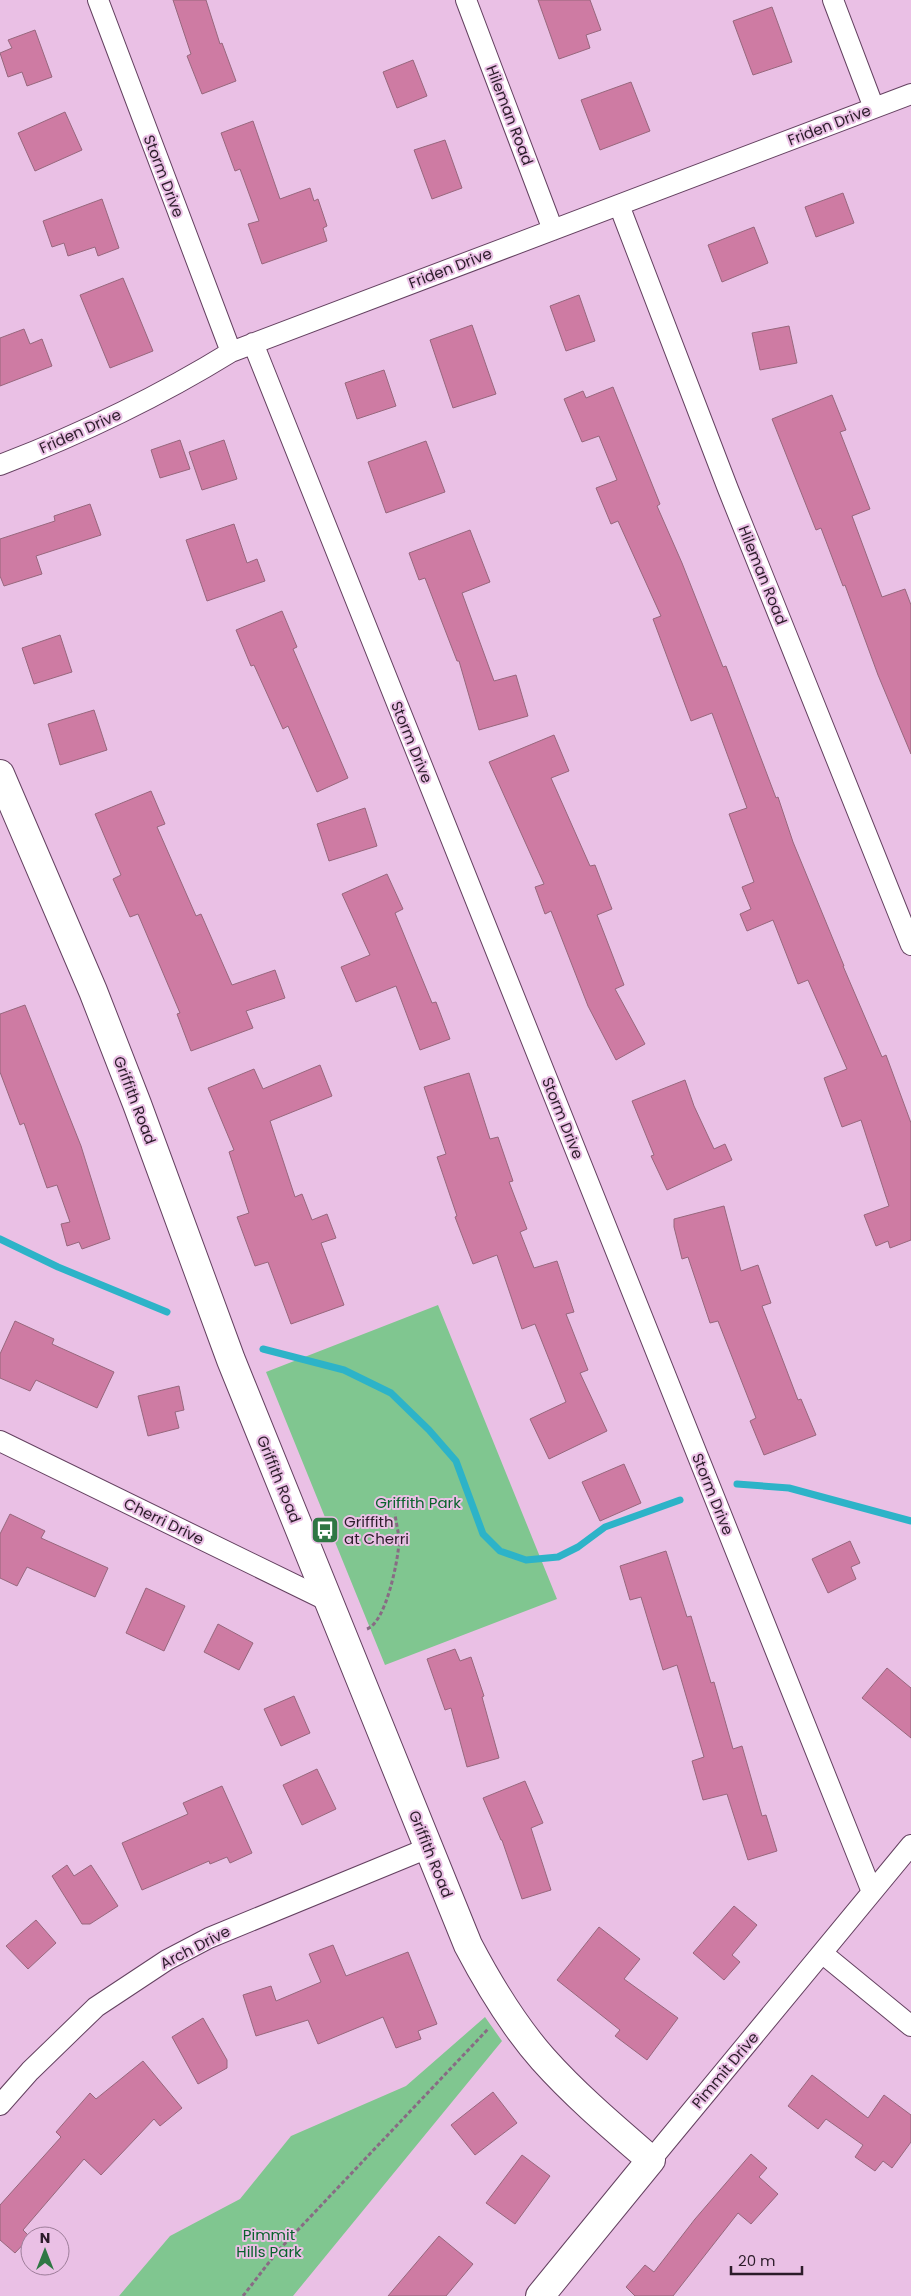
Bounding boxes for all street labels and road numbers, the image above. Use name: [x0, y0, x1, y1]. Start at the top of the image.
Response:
street label: Hileman Road: [481, 62, 539, 168]
street label: Friden Drive: [784, 100, 874, 150]
street label: Storm Drive: [139, 132, 189, 220]
street label: Friden Drive: [405, 243, 495, 293]
street label: Friden Drive: [36, 404, 124, 458]
street label: Hileman Road: [734, 522, 792, 628]
street label: Storm Drive: [386, 698, 438, 786]
street label: Griffith Road: [109, 1053, 161, 1147]
street label: Storm Drive: [537, 1074, 589, 1162]
street label: Griffith Road: [252, 1432, 306, 1526]
street label: Storm Drive: [687, 1450, 739, 1538]
street label: Cherri Drive: [120, 1492, 208, 1550]
street label: Griffith Road: [404, 1807, 458, 1901]
street label: Arch Drive: [156, 1920, 234, 1974]
street label: Pimmit Drive: [687, 2027, 763, 2113]

